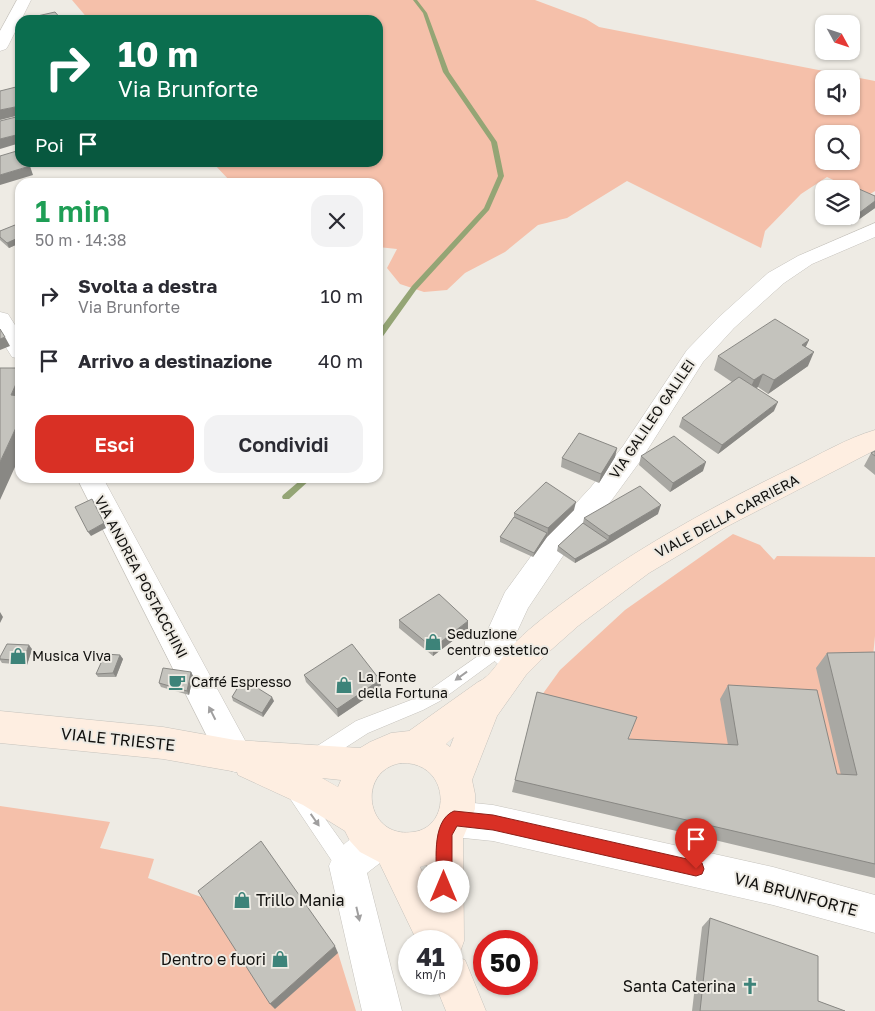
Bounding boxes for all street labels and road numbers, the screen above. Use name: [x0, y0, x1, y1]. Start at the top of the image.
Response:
street label: VIA GALILEO GALILEI: [605, 356, 698, 482]
street label: VIALE DELLA CARRIERA: [652, 470, 802, 561]
street label: VIA ANDREA POSTACCHINI: [91, 493, 192, 661]
street label: VIALE TRIESTE: [60, 723, 176, 755]
street label: VIA BRUNFORTE: [732, 868, 860, 920]

